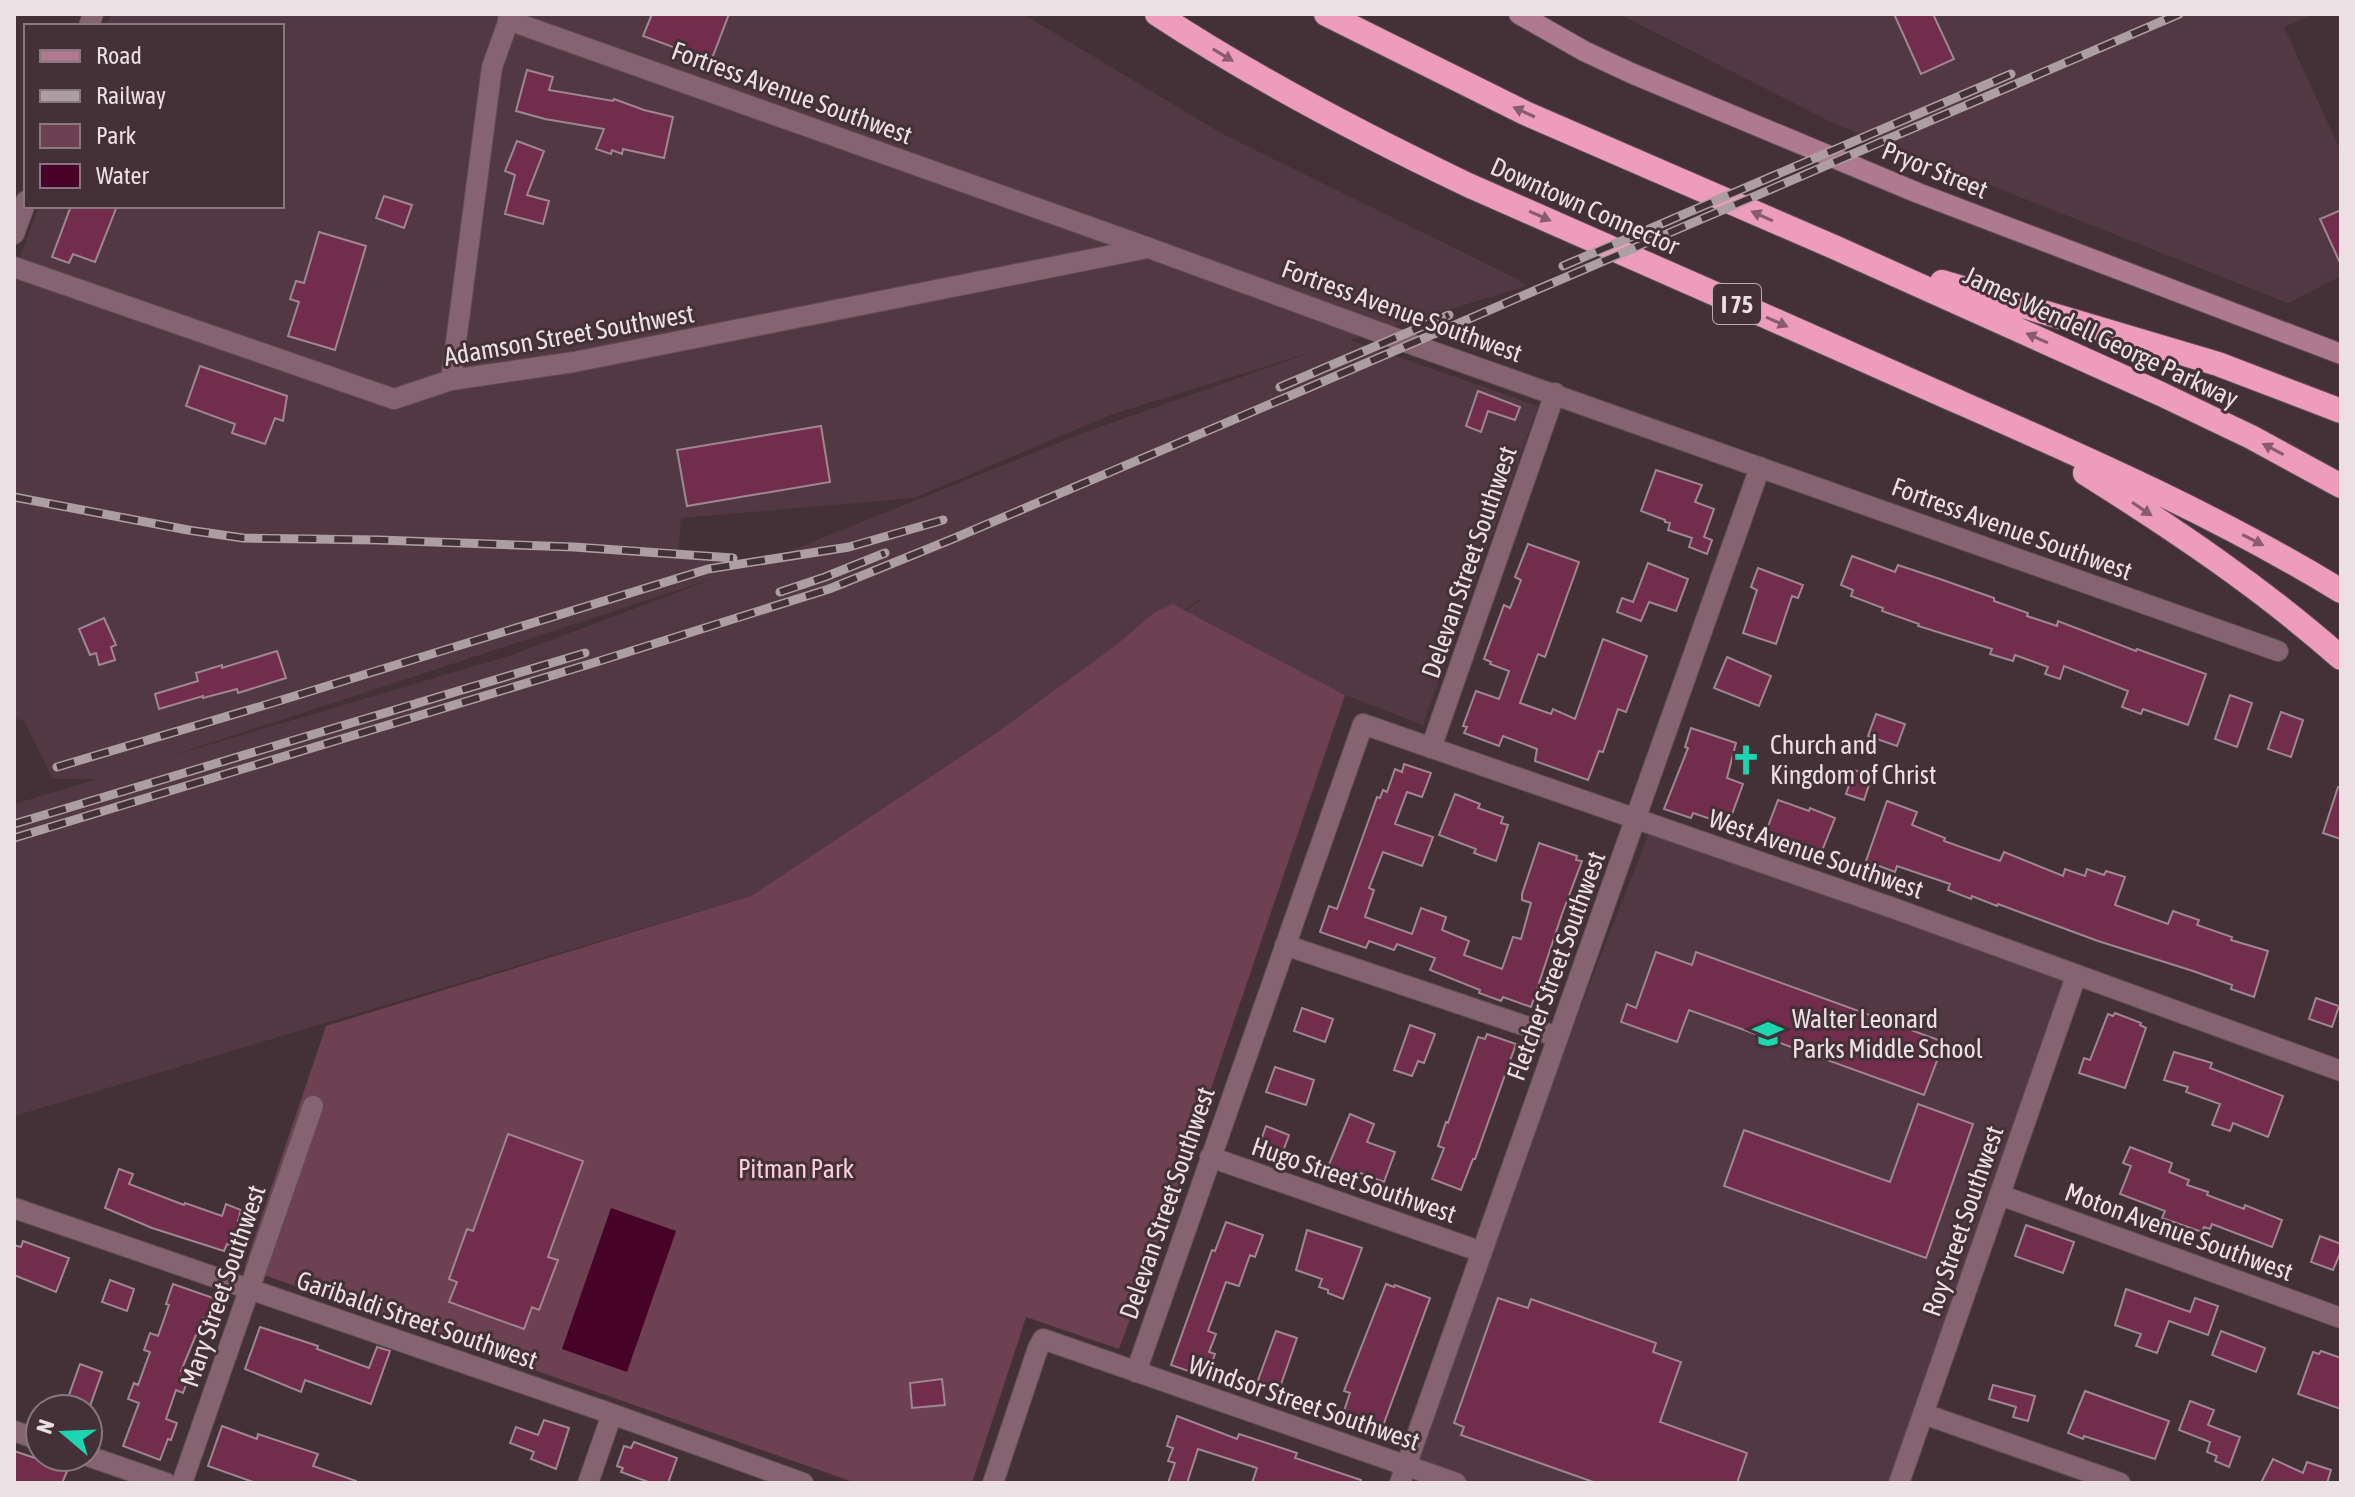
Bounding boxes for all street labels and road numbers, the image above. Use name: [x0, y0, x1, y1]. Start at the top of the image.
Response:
street label: Fortress Avenue Southwest: [668, 36, 916, 150]
street label: Pryor Street: [1878, 135, 1992, 205]
street label: Downtown Connector: [1486, 151, 1684, 261]
street label: Fortress Avenue Southwest: [1278, 254, 1526, 368]
street label: James Wendell George Parkway: [1959, 260, 2243, 414]
road number: I 75: [1713, 284, 1761, 324]
street label: Adamson Street Southwest: [442, 298, 696, 372]
street label: Delevan Street Southwest: [1415, 442, 1523, 682]
street label: Fortress Avenue Southwest: [1888, 472, 2136, 586]
street label: West Avenue Southwest: [1705, 803, 1927, 905]
street label: Fletcher Street Southwest: [1501, 847, 1611, 1085]
street label: Delevan Street Southwest: [1113, 1083, 1221, 1323]
street label: Roy Street Southwest: [1916, 1122, 2010, 1320]
street label: Hugo Street Southwest: [1248, 1131, 1460, 1229]
street label: Moton Avenue Southwest: [2061, 1177, 2297, 1287]
street label: Mary Street Southwest: [174, 1181, 272, 1391]
street label: Garibaldi Street Southwest: [293, 1265, 541, 1375]
street label: Windsor Street Southwest: [1184, 1349, 1424, 1457]

